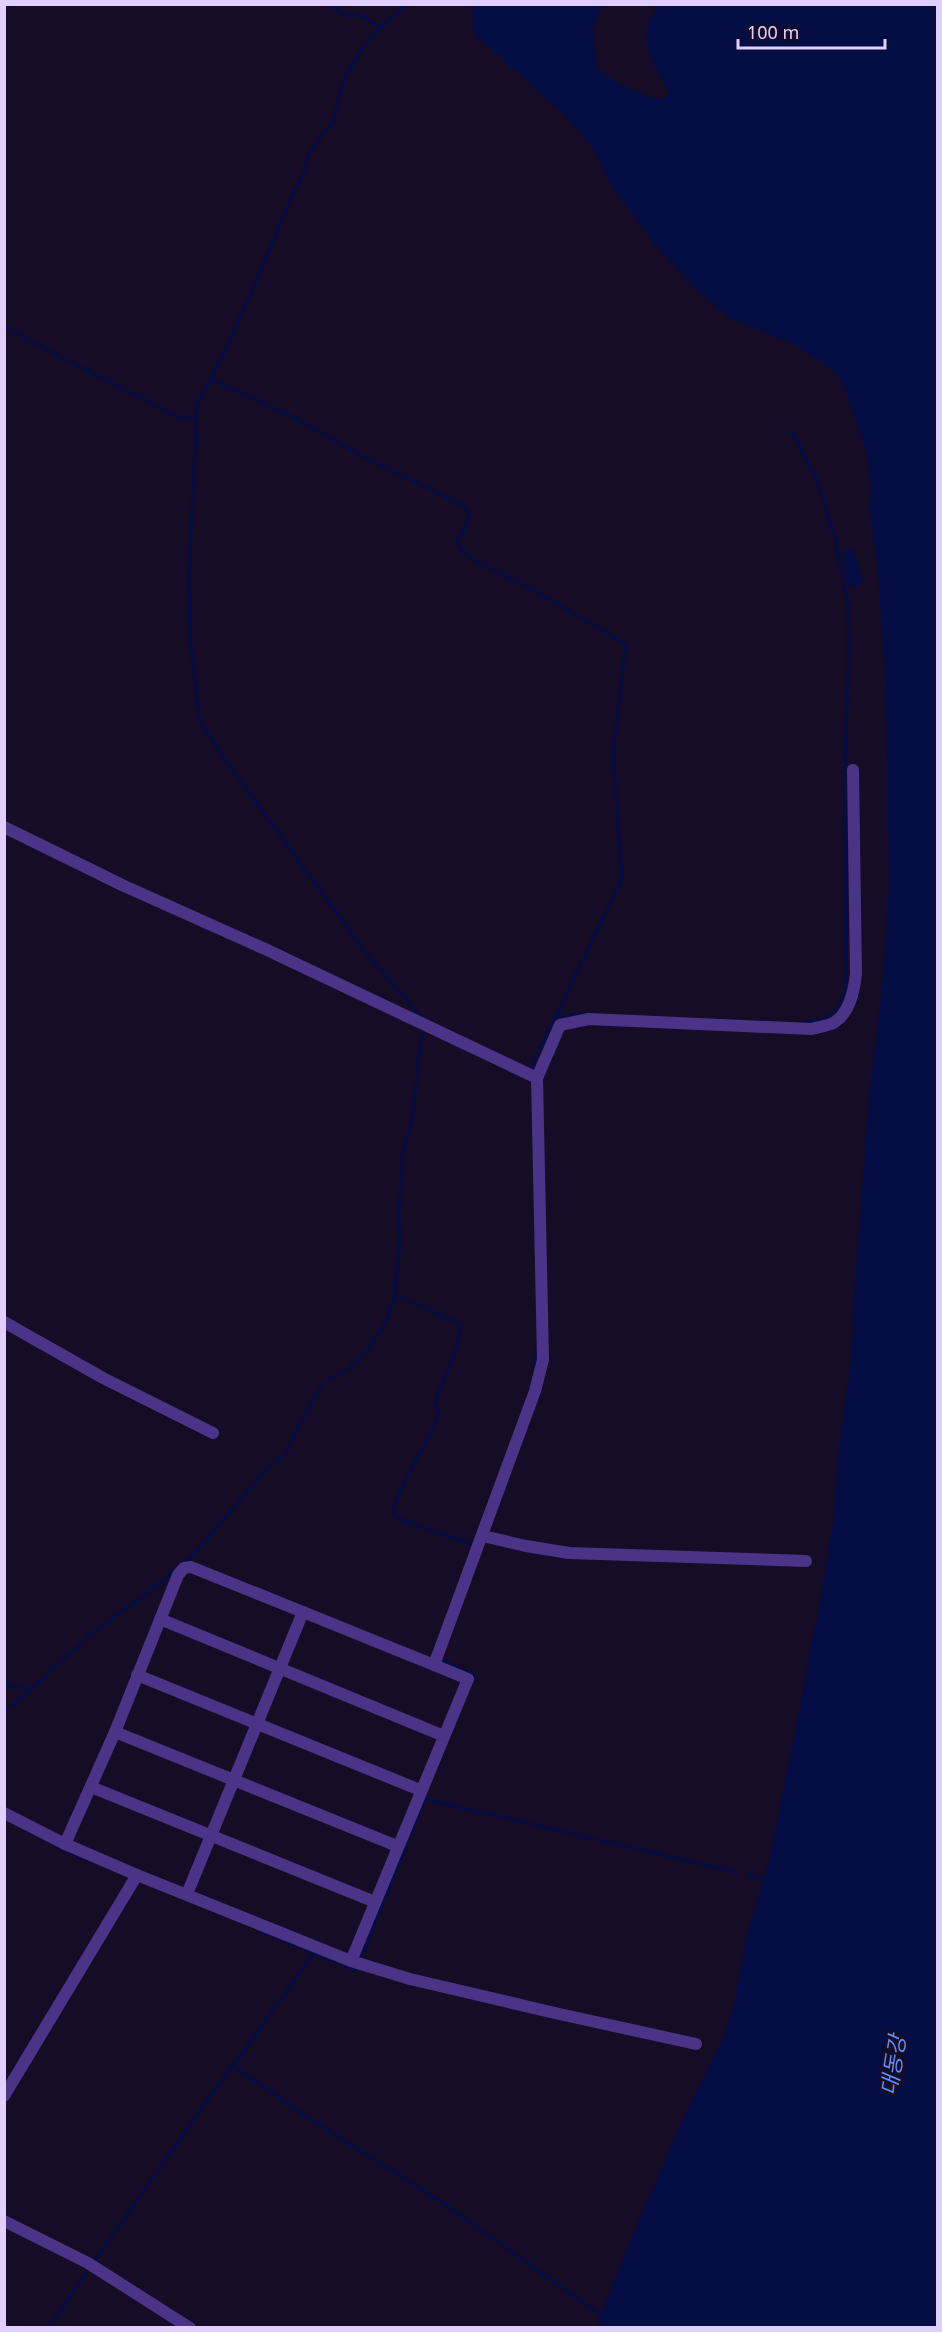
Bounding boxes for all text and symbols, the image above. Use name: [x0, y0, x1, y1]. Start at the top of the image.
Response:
scale bar: [738, 12, 885, 50]
text: 100 m: [747, 20, 799, 44]
water label: 대동강: [872, 2030, 912, 2097]

